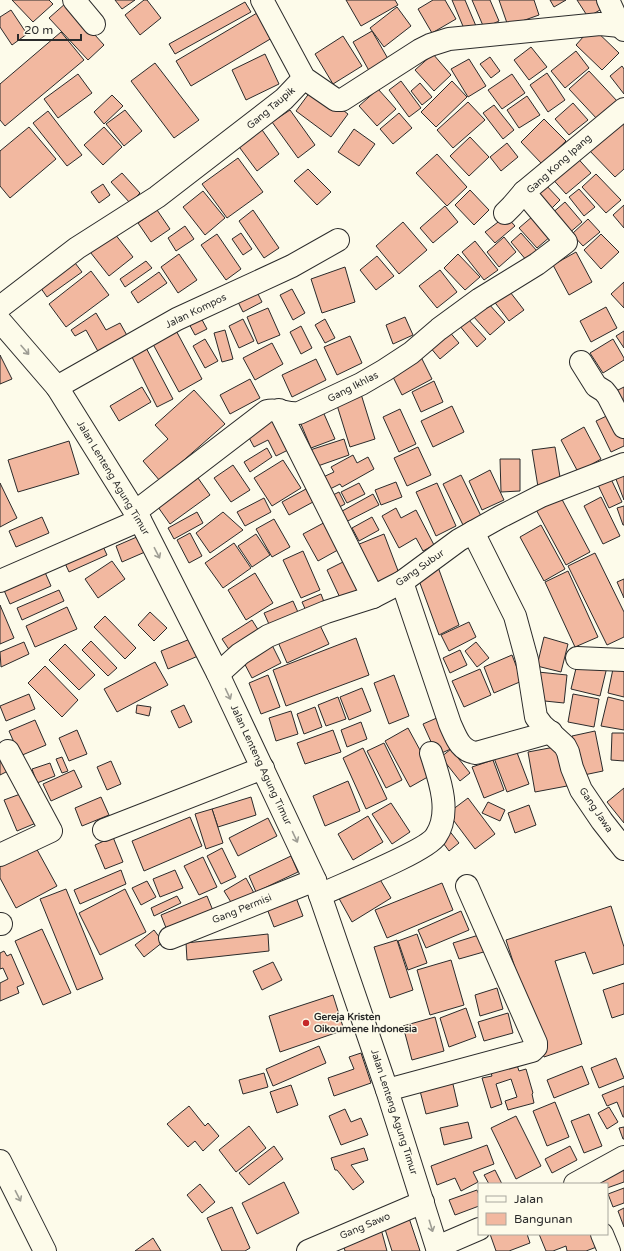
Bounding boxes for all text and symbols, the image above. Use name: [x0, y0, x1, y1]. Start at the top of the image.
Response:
scale bar: [18, 16, 81, 42]
text: 20 m: [24, 23, 53, 37]
street label: Gang Taupik: [244, 84, 298, 132]
street label: Gang Kong Ipang: [524, 132, 594, 196]
street label: Jalan Kompos: [164, 291, 229, 331]
one-way arrow: [21, 345, 30, 356]
street label: Gang Ikhlas: [326, 369, 381, 405]
street label: Jalan Lenteng Agung Timur: [74, 419, 152, 537]
one-way arrow: [154, 547, 161, 559]
street label: Gang Subur: [393, 547, 447, 589]
one-way arrow: [225, 688, 232, 700]
street label: Jalan Lenteng Agung Timur: [228, 703, 294, 827]
street label: Gang Jawa: [577, 785, 615, 835]
one-way arrow: [292, 831, 299, 843]
street label: Gang Permisi: [210, 892, 274, 926]
place label: Gereja Kristen Oikoumene Indonesia: [314, 1011, 417, 1035]
marker: Gereja Kristen Oikoumene Indonesia: [301, 1018, 311, 1028]
street label: Jalan Lenteng Agung Timur: [368, 1048, 420, 1176]
legend: [478, 1183, 608, 1235]
one-way arrow: [14, 1190, 22, 1202]
text: Jalan: [514, 1192, 543, 1206]
street label: Gang Sawo: [338, 1210, 392, 1242]
text: Bangunan: [514, 1212, 573, 1226]
one-way arrow: [427, 1220, 435, 1232]

